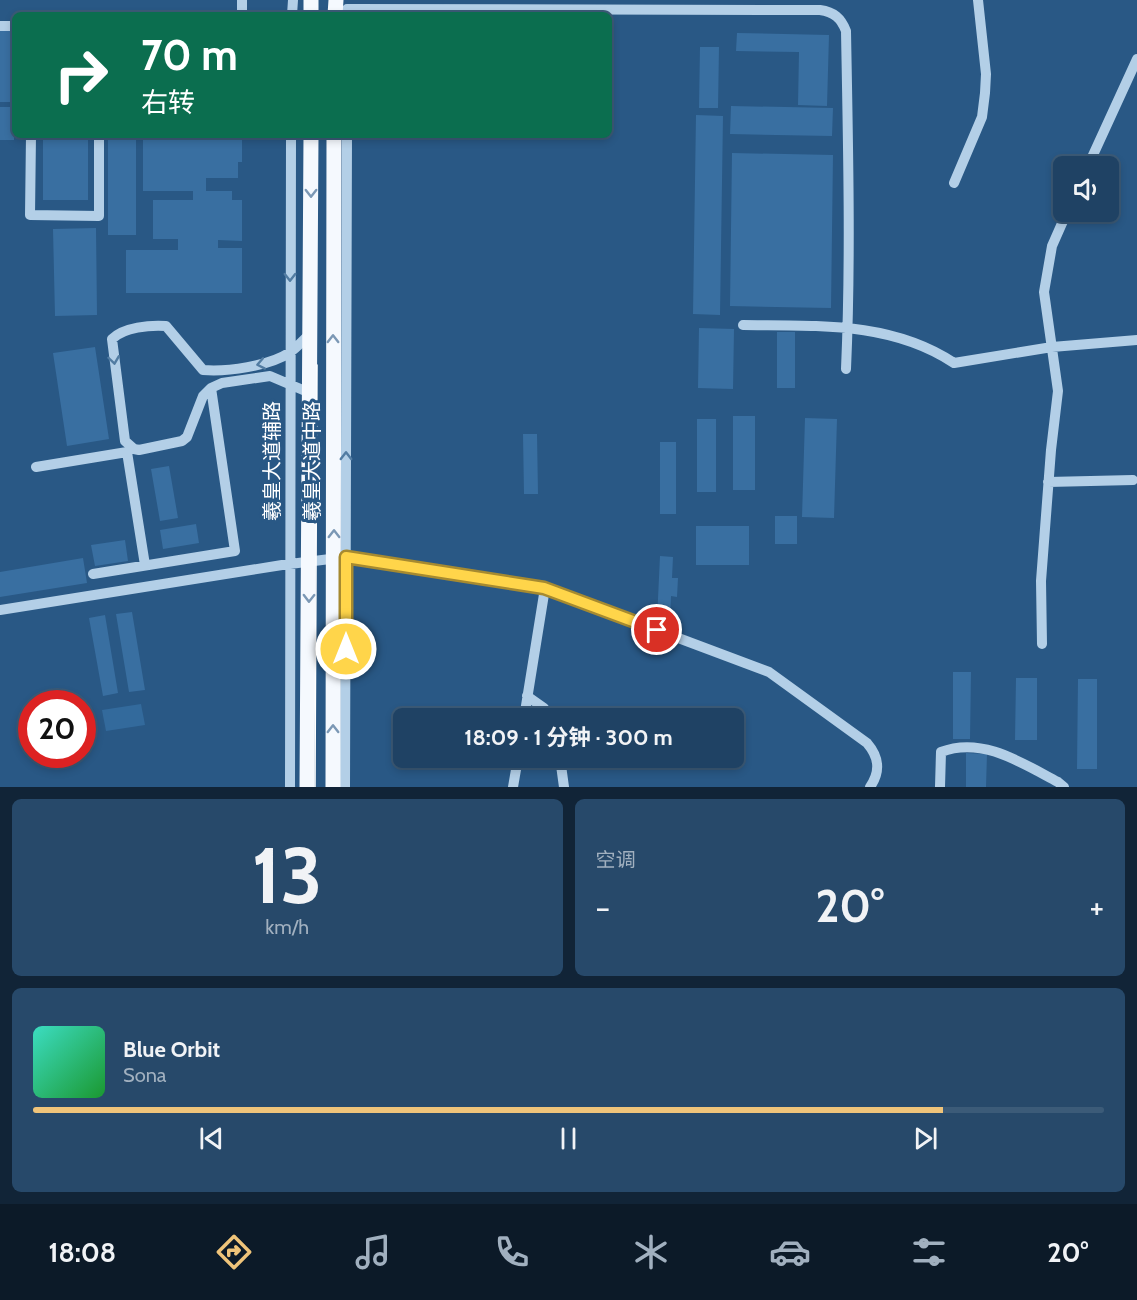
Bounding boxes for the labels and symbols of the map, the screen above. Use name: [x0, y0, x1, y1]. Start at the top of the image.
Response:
one-way arrow: [305, 189, 317, 198]
one-way arrow: [284, 273, 296, 282]
one-way arrow: [327, 334, 339, 343]
one-way arrow: [108, 355, 120, 365]
one-way arrow: [257, 357, 267, 370]
street label: 羲皇大道辅路: [260, 401, 284, 521]
street label: 羲皇大道中路: [300, 401, 324, 521]
one-way arrow: [340, 451, 352, 460]
one-way arrow: [328, 529, 340, 538]
one-way arrow: [303, 594, 315, 603]
pin: [631, 604, 682, 655]
position arrow: [314, 617, 378, 681]
speed limit sign: 20: [18, 690, 96, 768]
one-way arrow: [327, 724, 339, 733]

